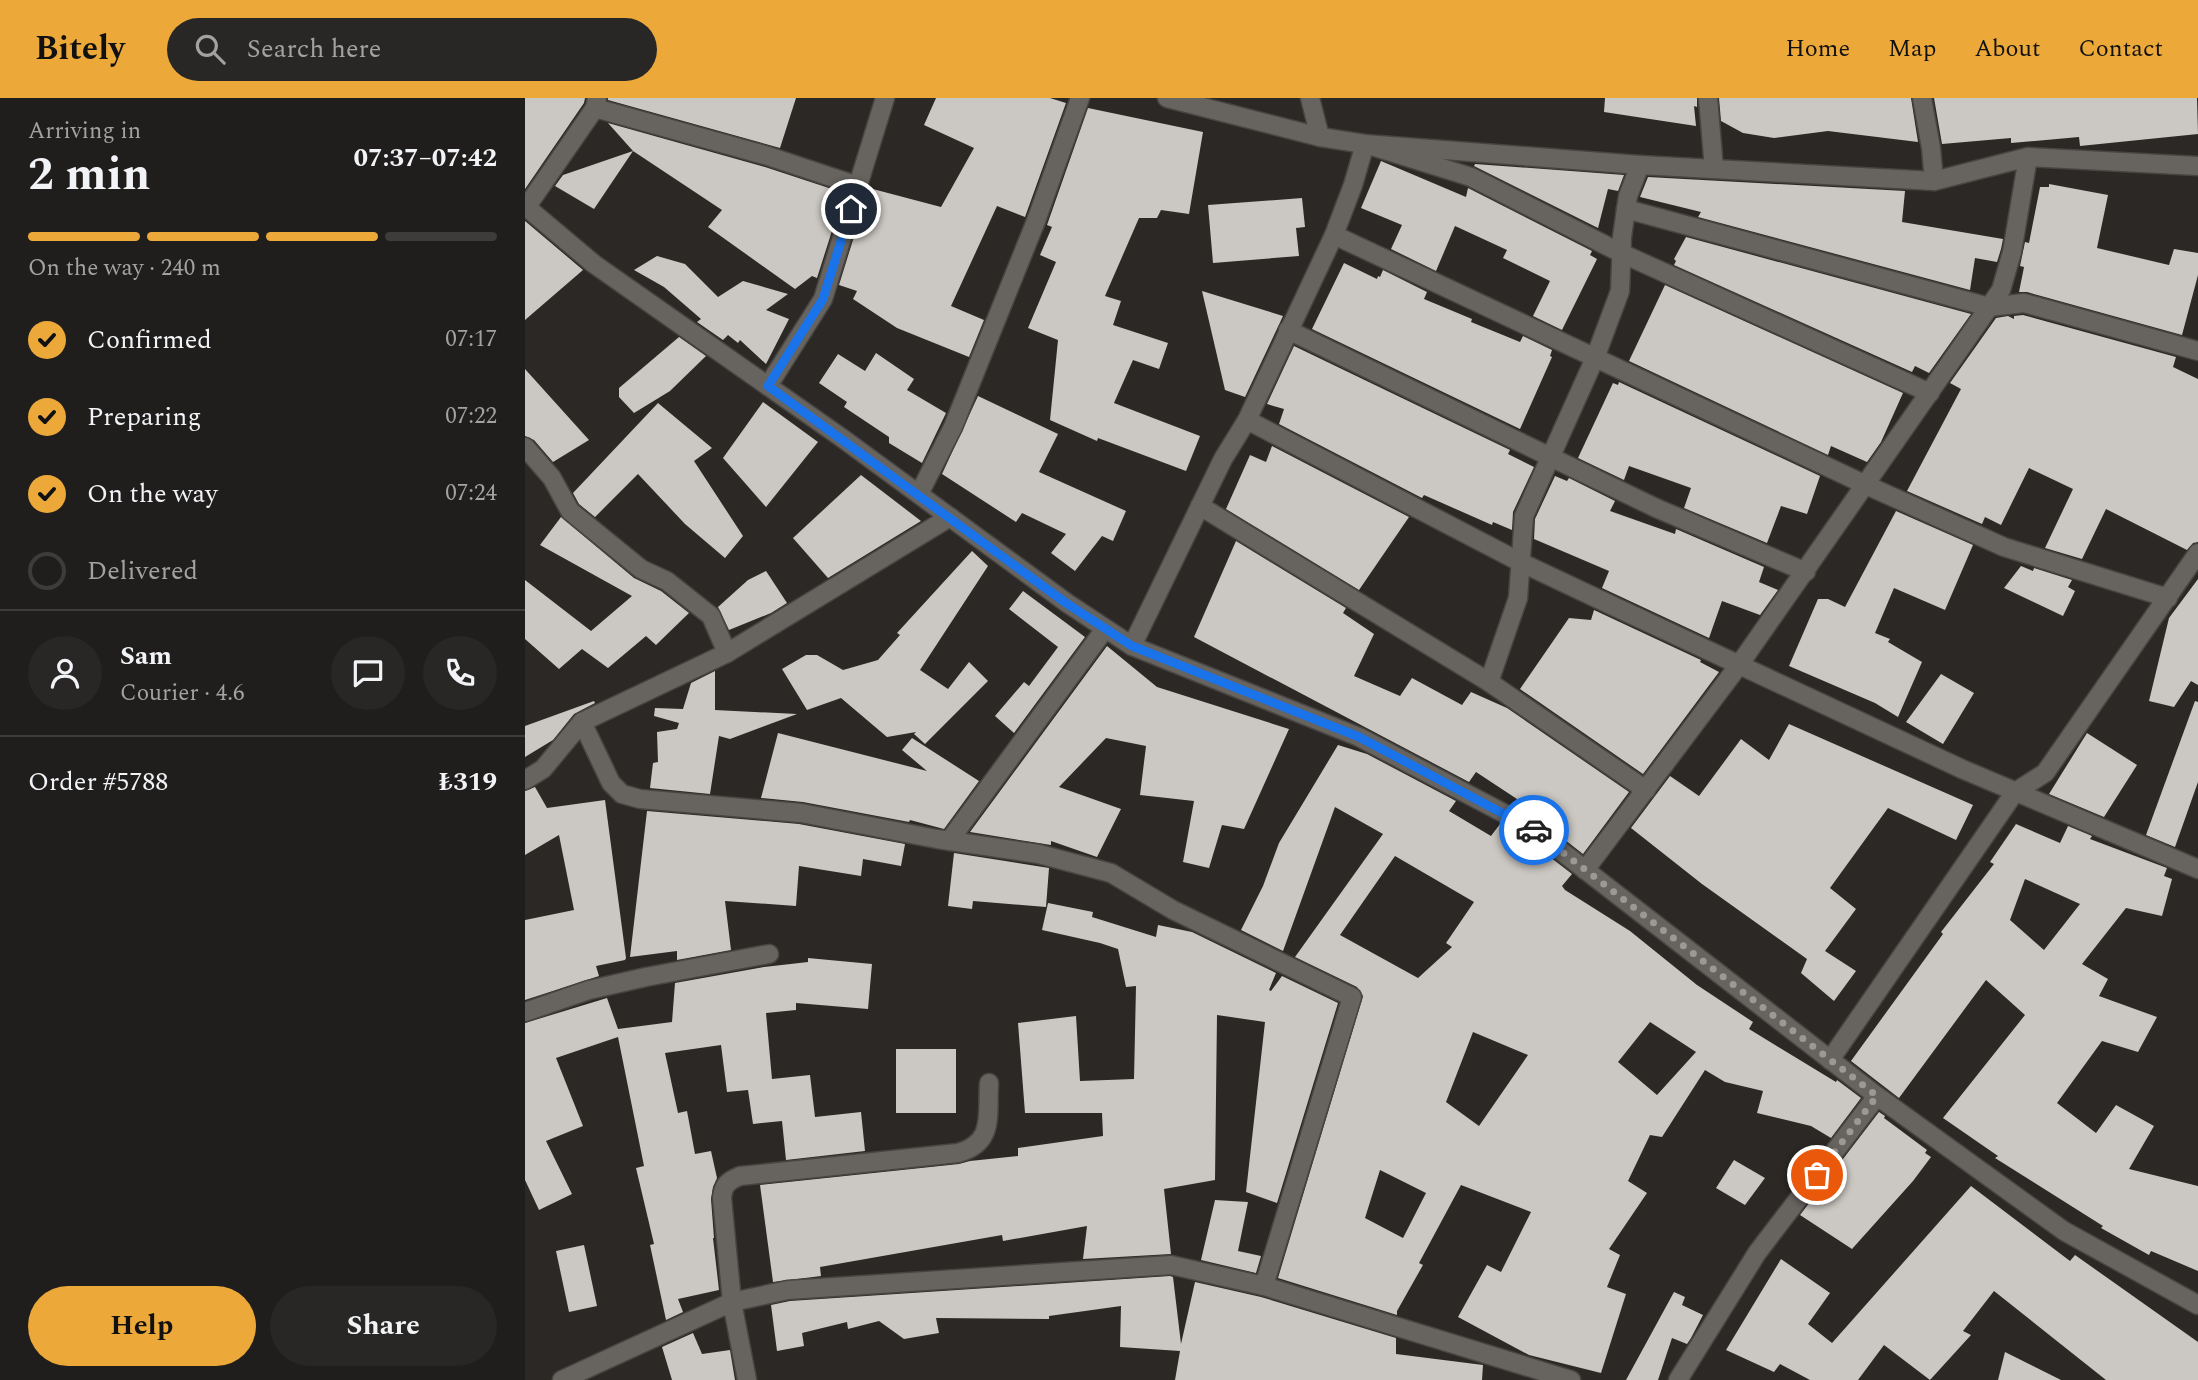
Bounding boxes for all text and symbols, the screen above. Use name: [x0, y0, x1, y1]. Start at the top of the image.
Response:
search box: [167, 18, 657, 81]
text: Bitely: [35, 24, 125, 74]
text: Search here: [247, 29, 381, 69]
icon: search: [191, 30, 229, 68]
text: Home: [1785, 31, 1850, 67]
text: Map: [1888, 31, 1936, 67]
text: About: [1974, 31, 2040, 67]
text: Contact: [2078, 31, 2163, 67]
text: Arriving in: [28, 114, 141, 149]
text: 07:37–07:42: [353, 138, 497, 178]
text: 2 min: [28, 140, 150, 210]
pin: [821, 179, 881, 239]
icon: home: [832, 190, 870, 228]
text: On the way · 240 m: [28, 251, 221, 286]
text: Confirmed: [87, 320, 212, 360]
icon: check: [28, 321, 66, 359]
text: 07:17: [445, 322, 497, 357]
text: Preparing: [87, 397, 201, 437]
icon: check: [28, 398, 66, 436]
text: 07:22: [445, 399, 497, 434]
text: On the way: [87, 474, 218, 514]
icon: check: [28, 475, 66, 513]
text: 07:24: [445, 476, 497, 511]
text: Delivered: [87, 551, 198, 591]
button: person: [28, 636, 102, 710]
text: Sam: [120, 636, 172, 676]
button: chat: [331, 636, 405, 710]
button: phone: [423, 636, 497, 710]
text: Courier · 4.6: [120, 676, 245, 711]
text: Order #5788: [28, 762, 168, 802]
text: ₺319: [439, 762, 497, 802]
courier: [1499, 795, 1569, 865]
icon: car: [1515, 811, 1553, 849]
pin: [1787, 1145, 1847, 1205]
icon: bag: [1798, 1156, 1836, 1194]
button: Help: [28, 1286, 256, 1366]
button: Share: [270, 1286, 497, 1366]

